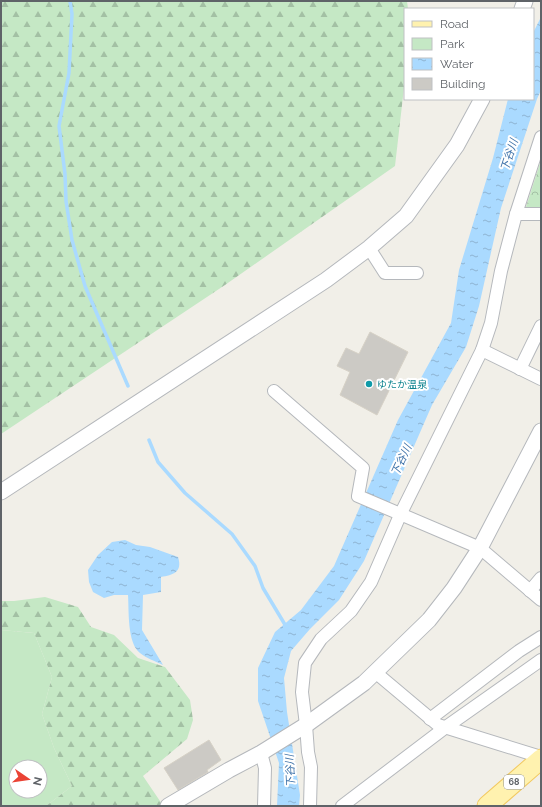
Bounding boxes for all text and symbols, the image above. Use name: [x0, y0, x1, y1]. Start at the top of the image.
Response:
legend: [404, 8, 534, 100]
text: Road: [440, 17, 469, 31]
text: Park: [440, 37, 465, 51]
text: Water: [440, 57, 474, 71]
text: Building: [440, 77, 486, 91]
water label: 下谷川: [498, 137, 521, 173]
marker: ゆたか温泉: [364, 379, 374, 389]
place label: ゆたか温泉: [377, 379, 428, 390]
water label: 下谷川: [389, 442, 415, 478]
water label: 下谷川: [283, 753, 298, 788]
north arrow: [8, 759, 48, 799]
road number: 68: [504, 775, 524, 789]
text: N: [30, 776, 45, 787]

